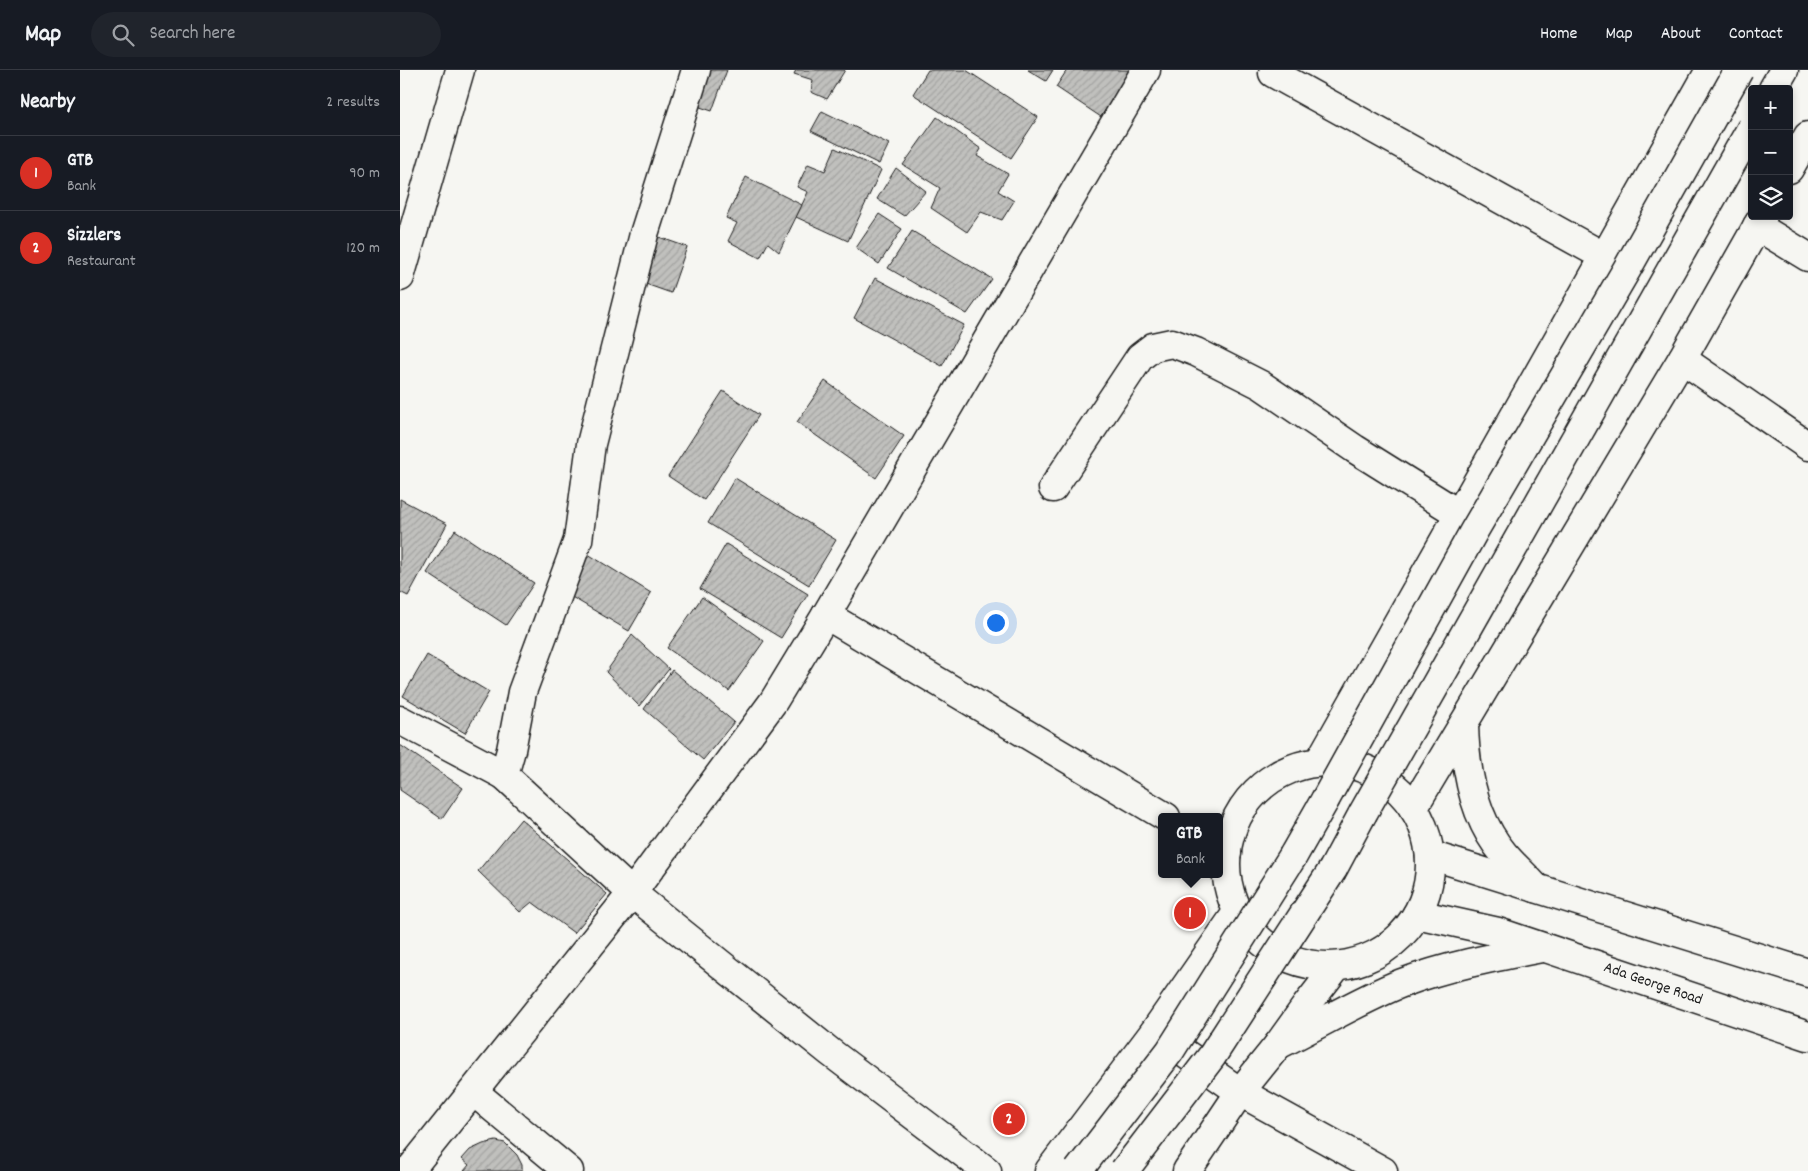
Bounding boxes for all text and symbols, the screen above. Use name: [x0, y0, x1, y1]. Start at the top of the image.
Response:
search box: [91, 12, 441, 57]
text: Map: [25, 18, 61, 52]
icon: search: [109, 21, 137, 49]
text: Search here: [149, 21, 235, 48]
text: Home: [1540, 22, 1577, 47]
text: Map: [1605, 22, 1633, 47]
text: About: [1661, 22, 1701, 47]
text: Contact: [1729, 22, 1783, 47]
map controls: [1748, 85, 1793, 220]
button: +: [1748, 85, 1793, 130]
text: Nearby: [20, 88, 75, 118]
text: 2 results: [326, 91, 380, 114]
button: −: [1748, 130, 1793, 175]
text: GTB: [67, 148, 93, 175]
text: 1: [34, 162, 38, 185]
text: 90 m: [349, 162, 380, 185]
text: Bank: [67, 175, 96, 198]
button: layers: [1748, 175, 1793, 220]
text: Sizzlers: [67, 223, 121, 250]
text: 2: [33, 237, 40, 260]
text: 120 m: [346, 237, 380, 260]
text: Restaurant: [67, 250, 136, 273]
your location: [983, 610, 1009, 636]
popup: [1158, 813, 1223, 878]
text: GTB: [1176, 821, 1202, 848]
text: Bank: [1176, 848, 1205, 871]
pin: 1: [1174, 894, 1206, 932]
street label: Ada George Road: [1600, 956, 1706, 1012]
pin: 2: [993, 1100, 1025, 1138]

